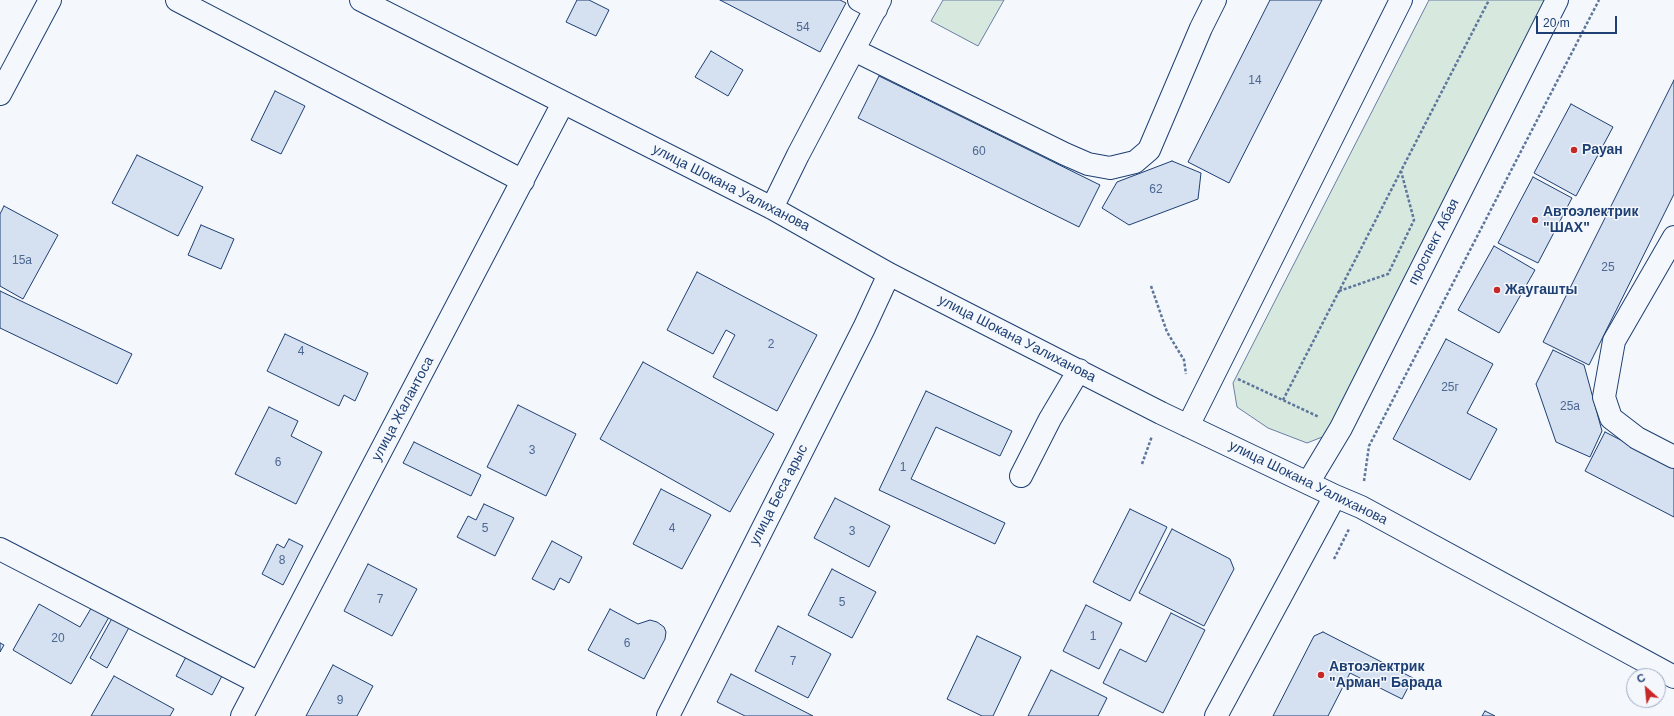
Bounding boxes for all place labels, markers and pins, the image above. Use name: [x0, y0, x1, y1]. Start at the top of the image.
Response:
place label: Рауан: [1582, 142, 1623, 158]
marker: Рауан: [1569, 145, 1579, 155]
place label: Автоэлектрик "ШАХ": [1543, 204, 1638, 236]
marker: Автоэлектрик "ШАХ": [1530, 215, 1540, 225]
place label: Жаугашты: [1505, 282, 1577, 298]
marker: Жаугашты: [1492, 285, 1502, 295]
place label: Автоэлектрик "Арман" Барада: [1329, 659, 1442, 692]
marker: Автоэлектрик "Арман" Барада: [1316, 670, 1326, 680]

